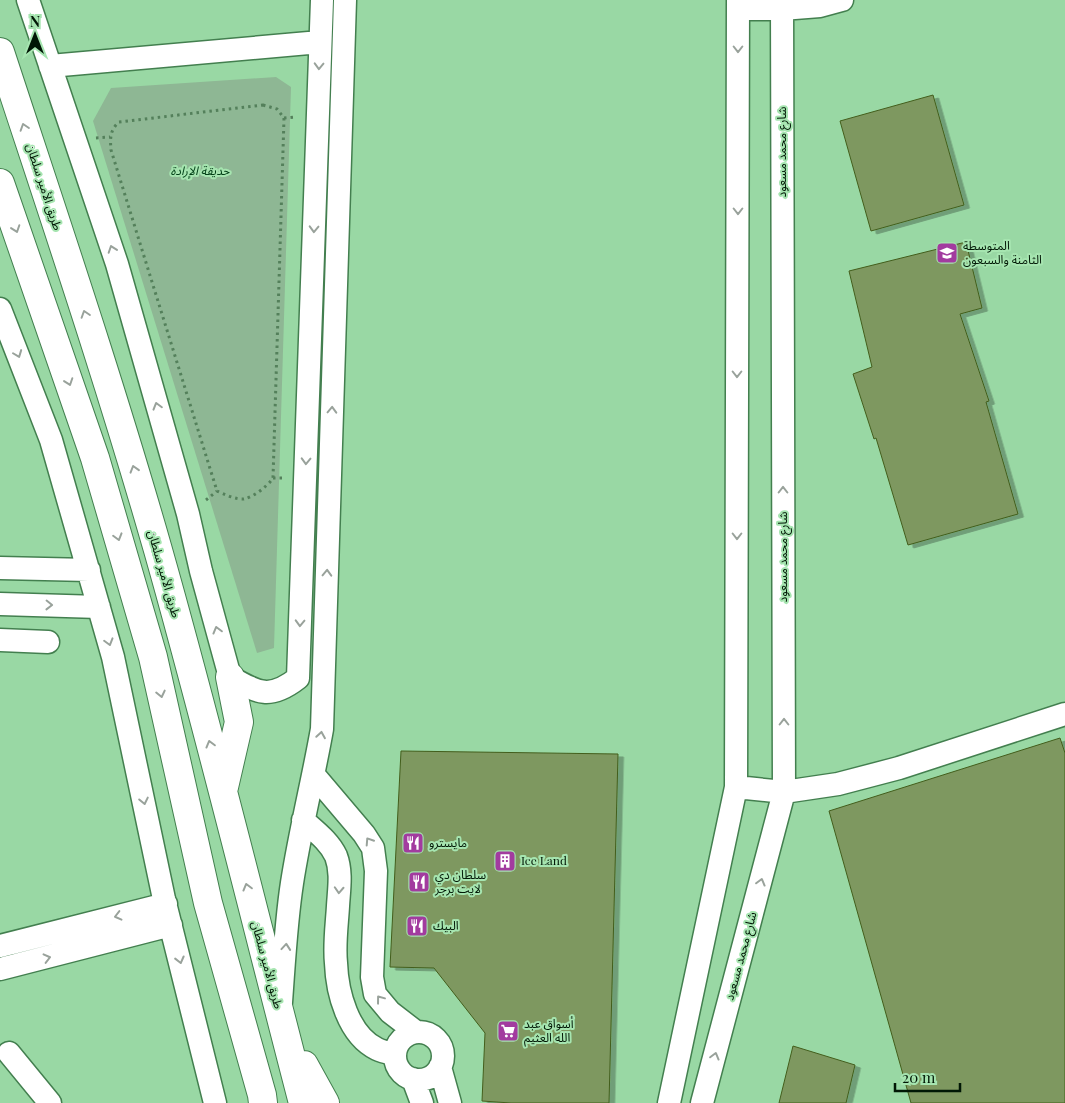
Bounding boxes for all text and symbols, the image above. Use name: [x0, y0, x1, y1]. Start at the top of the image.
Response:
north arrow: [10, 10, 60, 60]
text: N: [30, 12, 40, 31]
one-way arrow: [733, 45, 743, 53]
one-way arrow: [314, 62, 325, 70]
street label: شارع محمد مسعود: [773, 107, 791, 197]
one-way arrow: [20, 123, 30, 131]
street label: طريق الأمير سلطان: [22, 141, 67, 232]
park label: حديقة الإرادة: [170, 162, 231, 179]
one-way arrow: [733, 208, 743, 215]
one-way arrow: [10, 224, 20, 232]
one-way arrow: [308, 225, 319, 233]
place label: المتوسطة الثامنة والسبعون: [963, 237, 1042, 267]
school or university icon: المتوسطة الثامنة والسبعون: [935, 241, 959, 265]
one-way arrow: [108, 246, 118, 254]
one-way arrow: [81, 311, 91, 319]
one-way arrow: [12, 350, 22, 358]
one-way arrow: [732, 370, 742, 378]
one-way arrow: [63, 378, 73, 386]
one-way arrow: [152, 401, 163, 410]
one-way arrow: [327, 406, 337, 414]
one-way arrow: [300, 457, 311, 465]
one-way arrow: [130, 466, 140, 474]
one-way arrow: [778, 486, 788, 494]
street label: شارع محمد مسعود: [774, 512, 792, 602]
street label: طريق الأمير سلطان: [144, 528, 185, 620]
one-way arrow: [732, 532, 742, 540]
one-way arrow: [113, 533, 123, 541]
one-way arrow: [322, 568, 332, 576]
one-way arrow: [45, 600, 53, 611]
one-way arrow: [295, 620, 305, 628]
one-way arrow: [212, 627, 222, 635]
one-way arrow: [104, 638, 114, 646]
one-way arrow: [156, 689, 166, 698]
one-way arrow: [779, 718, 789, 726]
one-way arrow: [315, 731, 325, 739]
one-way arrow: [206, 741, 216, 749]
one-way arrow: [138, 797, 148, 806]
restaurant icon: مايسترو: [401, 831, 425, 855]
place label: مايسترو: [429, 834, 467, 850]
one-way arrow: [365, 837, 375, 846]
building icon: Ice Land: [493, 849, 517, 873]
place label: Ice Land: [521, 852, 567, 868]
place label: سلطان دي لايت برجر: [434, 866, 486, 896]
restaurant icon: سلطان دي لايت برجر: [407, 870, 431, 894]
one-way arrow: [755, 878, 765, 886]
one-way arrow: [242, 883, 252, 891]
one-way arrow: [334, 886, 345, 894]
one-way arrow: [114, 910, 123, 921]
street label: شارع محمد مسعود: [721, 910, 761, 1002]
restaurant icon: البيك: [405, 914, 429, 938]
place label: البيك: [433, 917, 459, 933]
street label: طريق الأمير سلطان: [248, 919, 287, 1011]
one-way arrow: [280, 943, 291, 951]
one-way arrow: [43, 953, 51, 963]
one-way arrow: [174, 955, 184, 963]
one-way arrow: [377, 996, 386, 1005]
place label: أسواق عبد الله العثيم: [524, 1015, 574, 1047]
supermarket icon: أسواق عبد الله العثيم: [496, 1019, 520, 1043]
one-way arrow: [709, 1052, 719, 1060]
scale bar: [895, 1060, 960, 1092]
text: 20 m: [902, 1067, 936, 1087]

